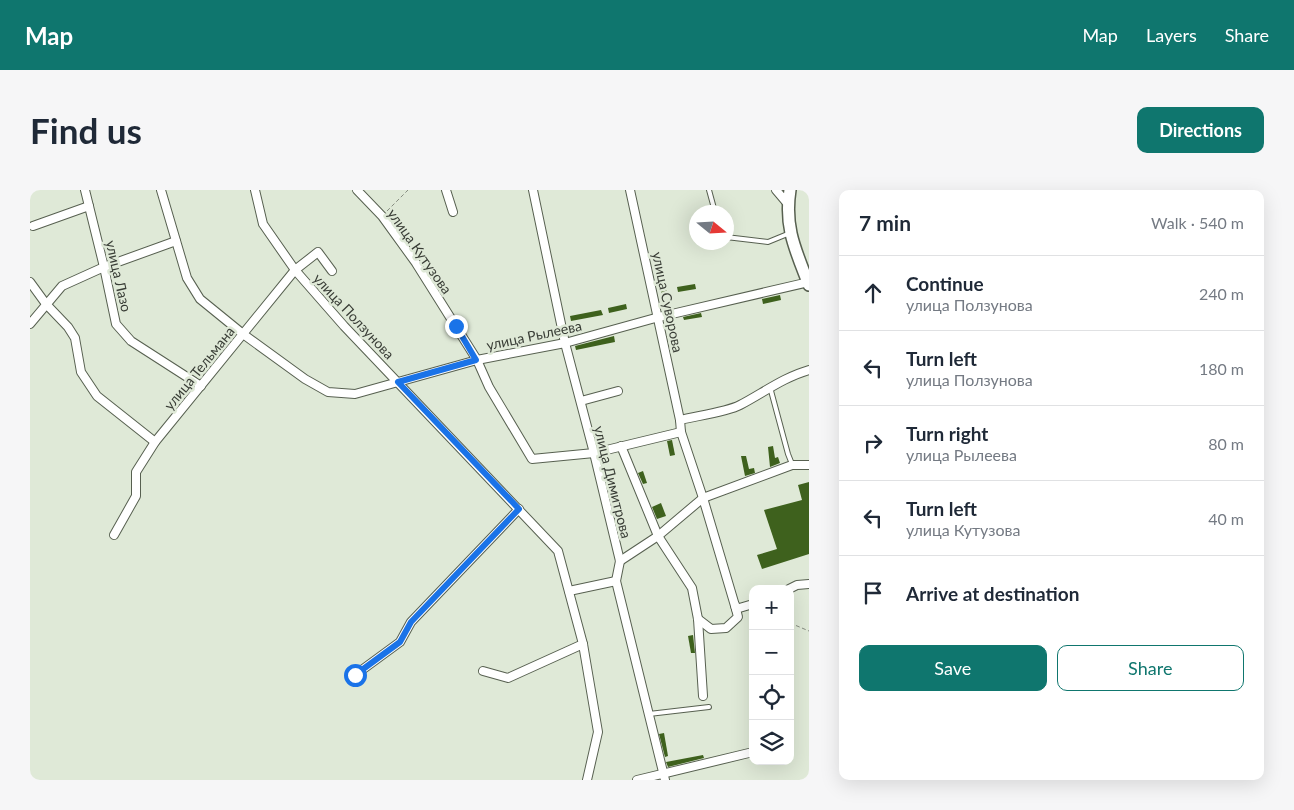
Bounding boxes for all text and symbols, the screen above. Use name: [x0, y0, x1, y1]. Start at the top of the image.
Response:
text: Map: [25, 21, 73, 50]
text: Map: [1082, 24, 1118, 46]
text: Layers: [1146, 24, 1197, 46]
text: Share: [1225, 24, 1269, 46]
button: Directions: [1137, 107, 1264, 153]
text: Find us: [30, 109, 142, 151]
street label: улица Кутузова: [384, 205, 456, 297]
north arrow: [689, 205, 734, 250]
text: 7 min: [859, 210, 911, 235]
text: Walk · 540 m: [1151, 213, 1244, 232]
street label: улица Лазо: [103, 239, 136, 314]
street label: улица Суворова: [649, 250, 687, 354]
street label: улица Ползунова: [310, 270, 398, 362]
text: Continue: [906, 272, 984, 295]
icon: ahead: [859, 279, 887, 307]
text: 240 m: [1199, 284, 1244, 303]
text: улица Ползунова: [906, 295, 1033, 314]
route end: [445, 315, 468, 338]
street label: улица Рылеева: [485, 317, 583, 353]
street label: улица Тельмана: [160, 323, 238, 413]
text: Turn left: [906, 347, 977, 370]
icon: left: [859, 354, 887, 382]
text: 180 m: [1199, 359, 1244, 378]
text: улица Ползунова: [906, 370, 1033, 389]
text: Turn right: [906, 422, 988, 445]
street label: улица Димитрова: [591, 424, 635, 540]
icon: right: [859, 429, 887, 457]
text: 80 m: [1208, 434, 1244, 453]
text: улица Рылеева: [906, 445, 1017, 464]
text: Turn left: [906, 497, 977, 520]
icon: left: [859, 504, 887, 532]
text: 40 m: [1208, 509, 1244, 528]
text: улица Кутузова: [906, 520, 1020, 539]
icon: arrive: [859, 579, 887, 607]
text: Arrive at destination: [906, 582, 1079, 605]
map controls: [749, 585, 794, 765]
button: +: [749, 585, 794, 630]
button: −: [749, 630, 794, 675]
button: Save: [859, 645, 1047, 691]
button: Share: [1057, 645, 1244, 691]
route start: [344, 664, 367, 687]
button: locate: [749, 675, 794, 720]
button: layers: [749, 720, 794, 765]

